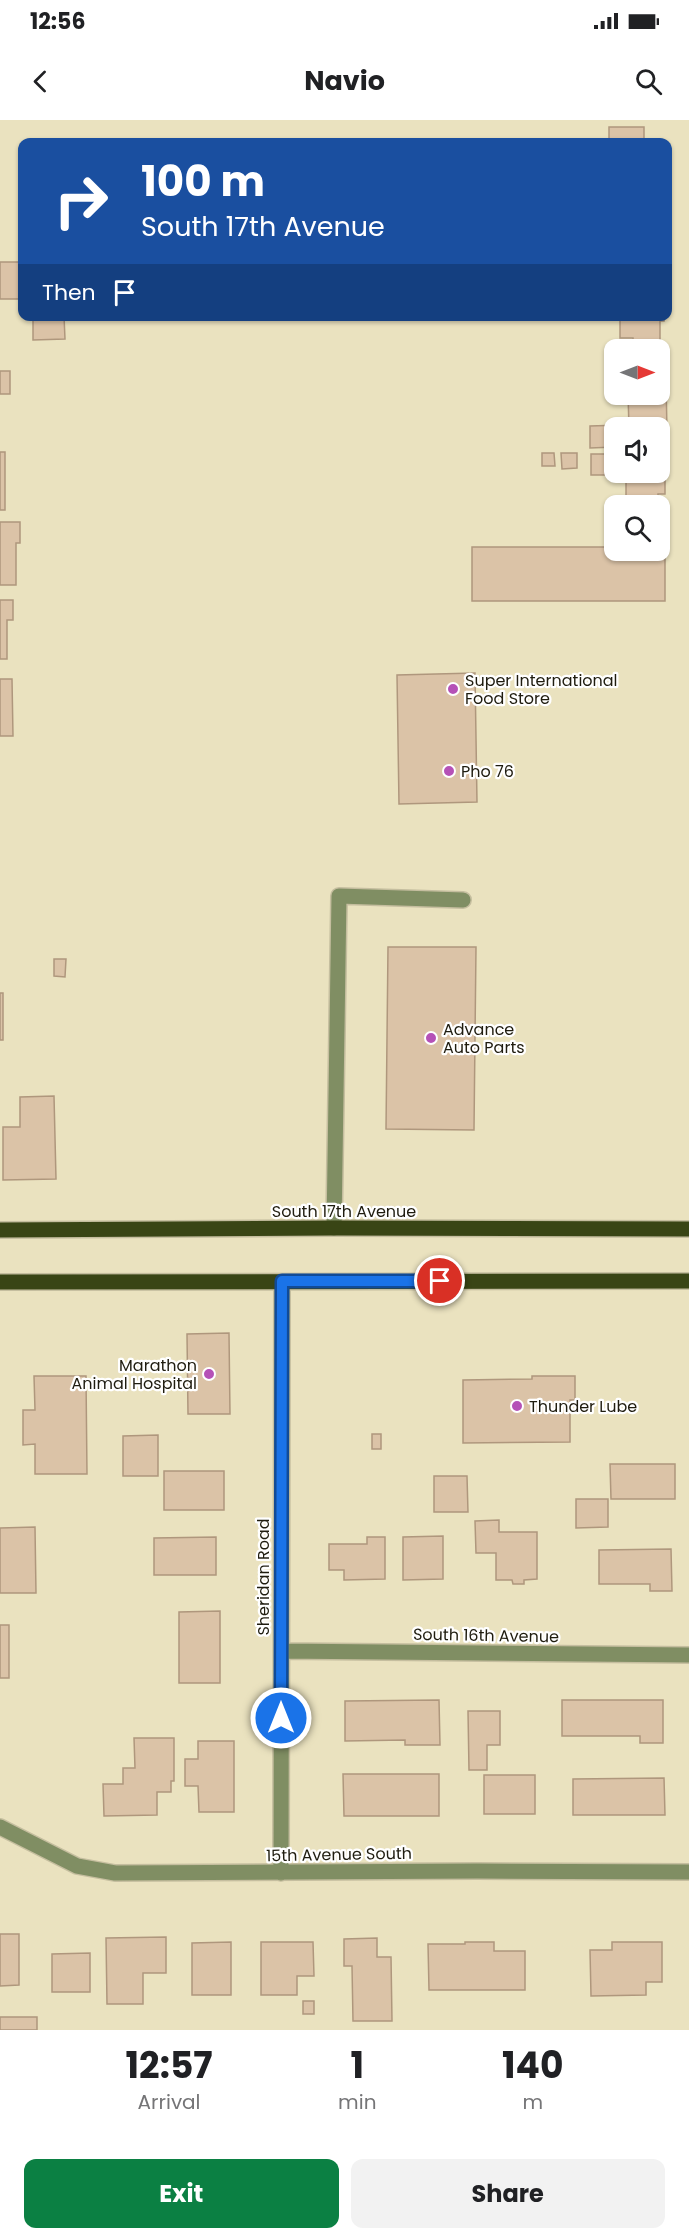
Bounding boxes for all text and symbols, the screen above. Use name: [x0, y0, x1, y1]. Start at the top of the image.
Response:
text: 12:56: [30, 6, 85, 37]
text: Navio: [304, 62, 385, 99]
icon: back: [24, 65, 57, 98]
icon: search: [632, 65, 665, 98]
text: 100 m: [141, 152, 265, 211]
icon: right: [42, 162, 120, 240]
text: South 17th Avenue: [141, 208, 385, 245]
icon: arrive: [108, 276, 141, 309]
text: Then: [42, 277, 96, 308]
north arrow: [604, 339, 670, 405]
map controls: [604, 339, 670, 561]
button: sound: [604, 417, 670, 483]
button: search: [604, 495, 670, 561]
place label: Super International Food Store: [465, 669, 618, 710]
marker: Super International Food Store: [446, 682, 460, 696]
place label: Pho 76: [461, 760, 514, 783]
marker: Pho 76: [442, 764, 456, 778]
place label: Advance Auto Parts: [443, 1018, 525, 1059]
marker: Advance Auto Parts: [424, 1031, 438, 1045]
street label: South 17th Avenue: [272, 1200, 416, 1223]
pin: [414, 1255, 465, 1306]
icon: arrive: [423, 1264, 456, 1297]
place label: Marathon Animal Hospital: [72, 1354, 197, 1395]
marker: Marathon Animal Hospital: [202, 1367, 216, 1381]
place label: Thunder Lube: [529, 1395, 637, 1418]
marker: Thunder Lube: [510, 1399, 524, 1413]
street label: Sheridan Road: [252, 1518, 275, 1636]
street label: South 16th Avenue: [413, 1623, 559, 1648]
position arrow: [249, 1686, 313, 1750]
street label: 15th Avenue South: [266, 1842, 412, 1867]
text: 12:57: [126, 2040, 213, 2091]
text: 1: [351, 2040, 364, 2091]
text: 140: [502, 2040, 563, 2091]
text: Arrival: [138, 2088, 201, 2116]
text: min: [338, 2088, 376, 2116]
text: m: [522, 2088, 543, 2116]
button: Exit: [24, 2159, 339, 2228]
button: Share: [351, 2159, 665, 2228]

